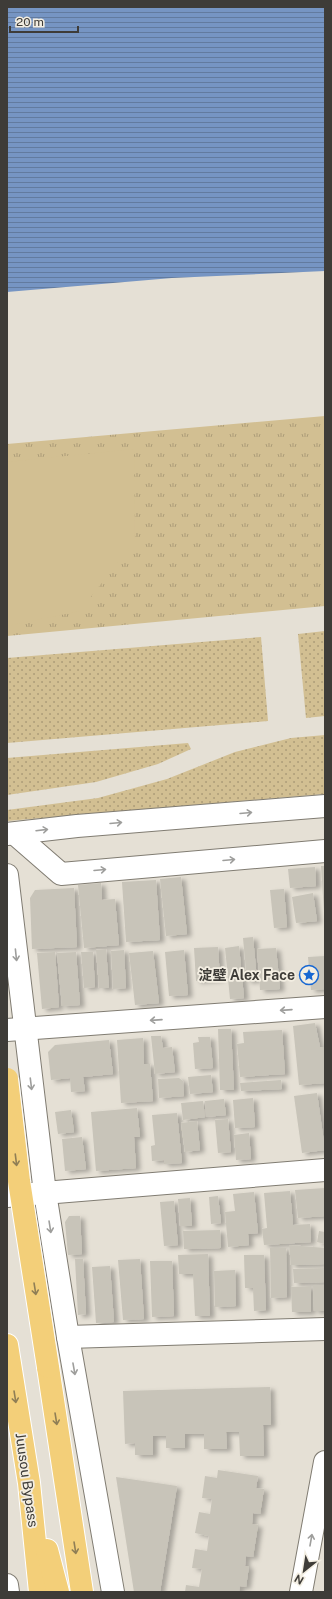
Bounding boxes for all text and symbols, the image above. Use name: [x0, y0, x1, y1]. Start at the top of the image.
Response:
scale bar: [10, 8, 78, 34]
text: 20 m: [16, 15, 44, 29]
one-way arrow: [239, 809, 252, 816]
one-way arrow: [109, 819, 122, 827]
one-way arrow: [35, 826, 48, 834]
one-way arrow: [223, 856, 236, 863]
one-way arrow: [93, 867, 106, 874]
one-way arrow: [12, 948, 20, 961]
place icon: 淀壁 Alex Face: [298, 964, 320, 986]
place label: 淀壁 Alex Face: [199, 967, 295, 983]
one-way arrow: [280, 1007, 293, 1014]
one-way arrow: [150, 1016, 163, 1023]
one-way arrow: [28, 1077, 35, 1090]
one-way arrow: [12, 1153, 20, 1166]
one-way arrow: [47, 1220, 55, 1233]
one-way arrow: [31, 1282, 39, 1295]
one-way arrow: [70, 1362, 78, 1375]
one-way arrow: [12, 1391, 20, 1404]
one-way arrow: [52, 1412, 60, 1425]
street label: Juusou Bypass: [12, 1432, 42, 1528]
one-way arrow: [307, 1534, 315, 1547]
one-way arrow: [71, 1541, 79, 1554]
north arrow: [284, 1551, 324, 1591]
text: N: [292, 1572, 306, 1587]

